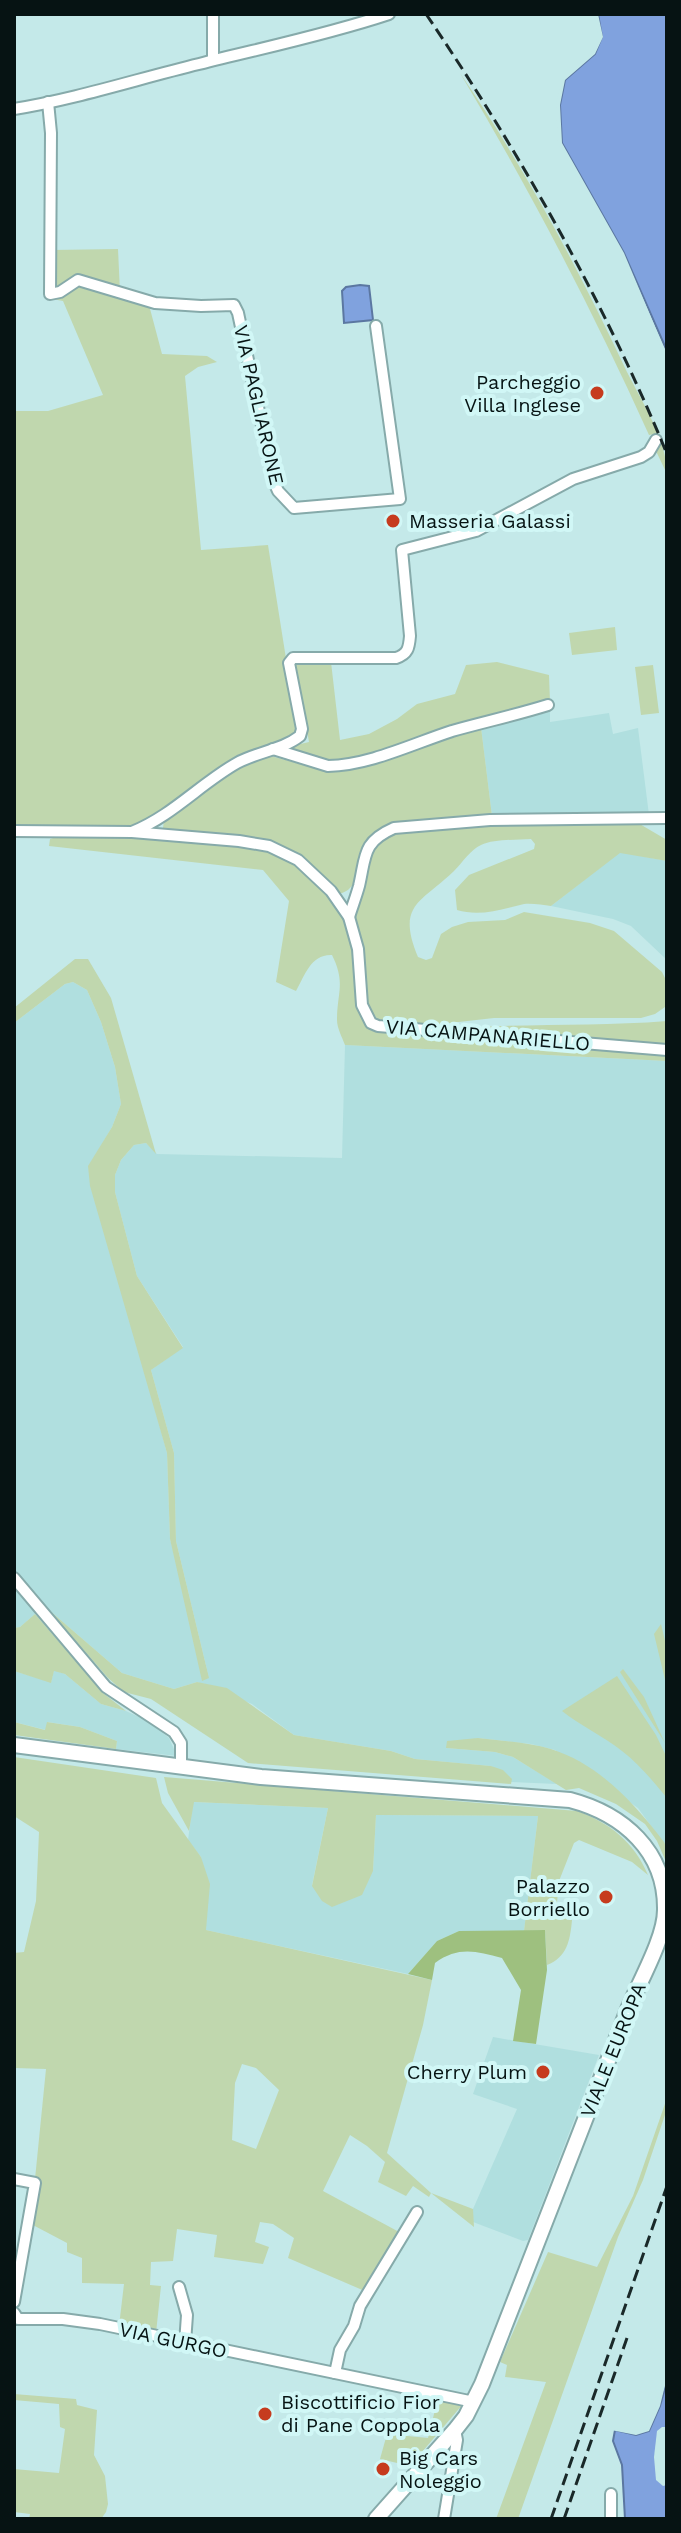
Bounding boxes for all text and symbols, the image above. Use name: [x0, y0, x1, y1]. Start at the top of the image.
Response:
street label: VIA PAGLIARONE: [229, 323, 289, 487]
place label: Parcheggio Villa Inglese: [464, 370, 581, 417]
marker: Parcheggio Villa Inglese: [588, 384, 606, 402]
place label: Masseria Galassi: [409, 509, 571, 533]
marker: Masseria Galassi: [384, 512, 402, 530]
street label: VIA CAMPANARIELLO: [385, 1014, 591, 1056]
place label: Palazzo Borriello: [508, 1874, 590, 1921]
marker: Palazzo Borriello: [597, 1888, 615, 1906]
street label: VIALE EUROPA: [575, 1979, 651, 2121]
place label: Cherry Plum: [407, 2060, 527, 2084]
marker: Cherry Plum: [534, 2063, 552, 2081]
street label: VIA GURGO: [117, 2317, 229, 2363]
place label: Biscottificio Fior di Pane Coppola: [281, 2390, 440, 2437]
marker: Biscottificio Fior di Pane Coppola: [256, 2405, 274, 2423]
place label: Big Cars Noleggio: [399, 2446, 482, 2493]
marker: Big Cars Noleggio: [374, 2460, 392, 2478]

